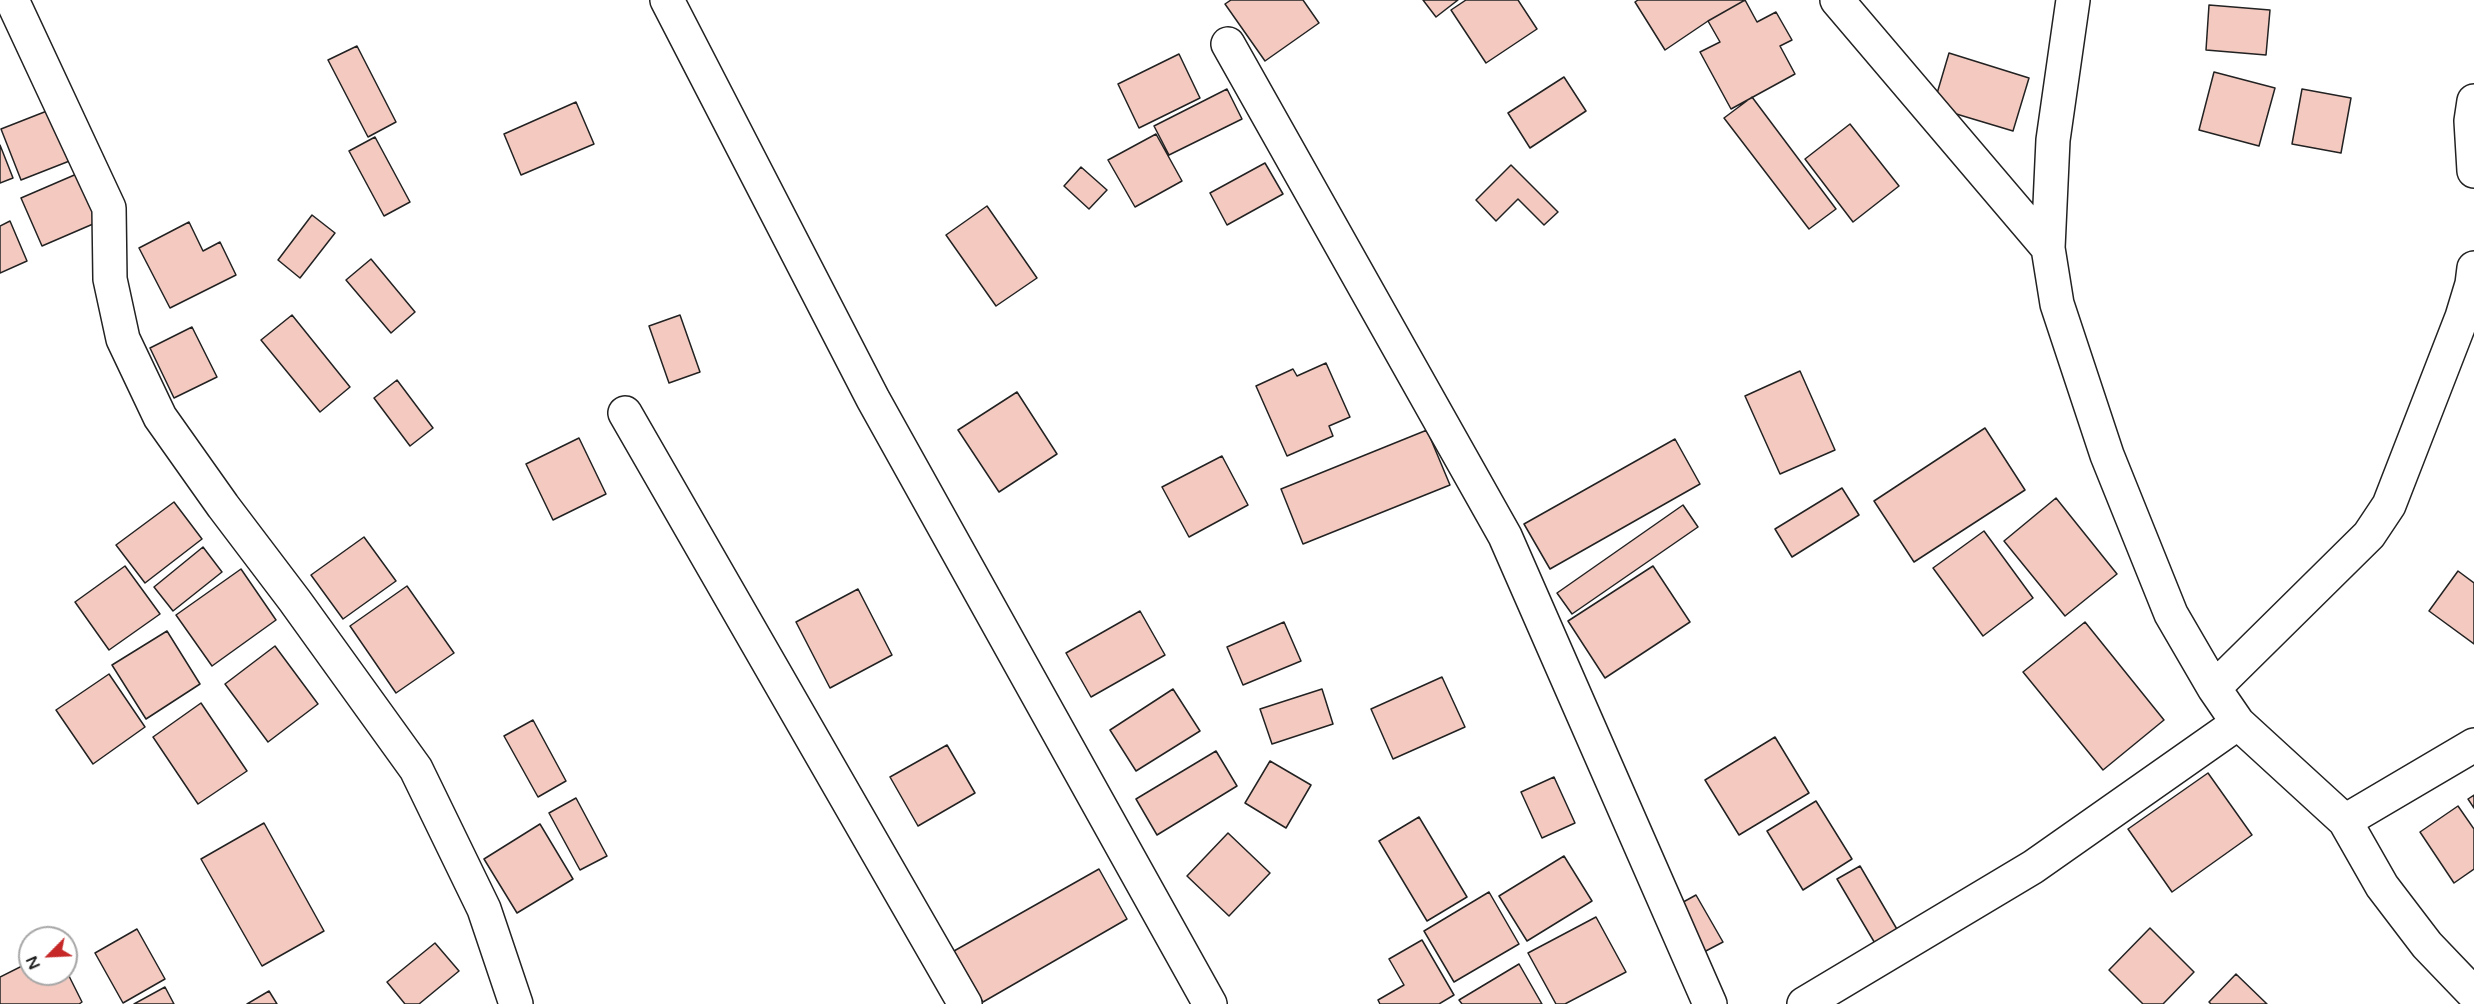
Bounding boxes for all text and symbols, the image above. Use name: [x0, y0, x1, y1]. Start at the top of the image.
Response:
north arrow: [18, 926, 78, 986]
text: N: [22, 953, 45, 972]

